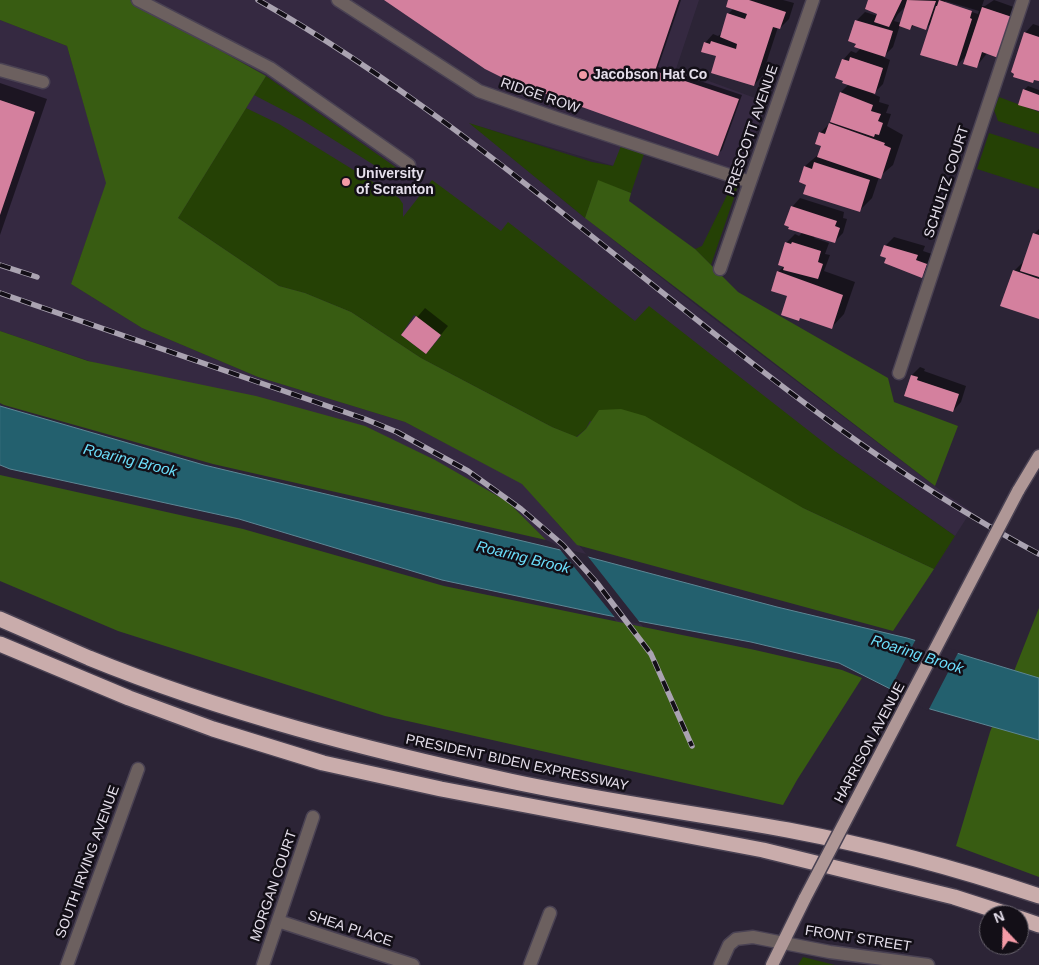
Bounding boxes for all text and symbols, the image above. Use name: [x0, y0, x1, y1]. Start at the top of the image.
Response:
street label: PRESCOTT AVENUE: [722, 63, 782, 197]
place label: Jacobson Hat Co: [593, 67, 707, 83]
marker: Jacobson Hat Co: [577, 69, 589, 81]
street label: RIDGE ROW: [498, 75, 582, 117]
street label: SCHULTZ COURT: [921, 124, 973, 240]
place label: University of Scranton: [356, 166, 434, 198]
marker: University of Scranton: [340, 176, 352, 188]
water label: Roaring Brook: [81, 441, 179, 481]
water label: Roaring Brook: [474, 538, 572, 578]
water label: Roaring Brook: [869, 632, 965, 678]
street label: HARRISON AVENUE: [831, 680, 909, 806]
street label: PRESIDENT BIDEN EXPRESSWAY: [404, 731, 630, 795]
street label: SOUTH IRVING AVENUE: [53, 783, 123, 941]
street label: MORGAN COURT: [247, 828, 301, 944]
north arrow: [979, 905, 1029, 955]
street label: SHEA PLACE: [306, 907, 394, 951]
text: N: [991, 908, 1007, 926]
street label: FRONT STREET: [804, 922, 912, 956]

